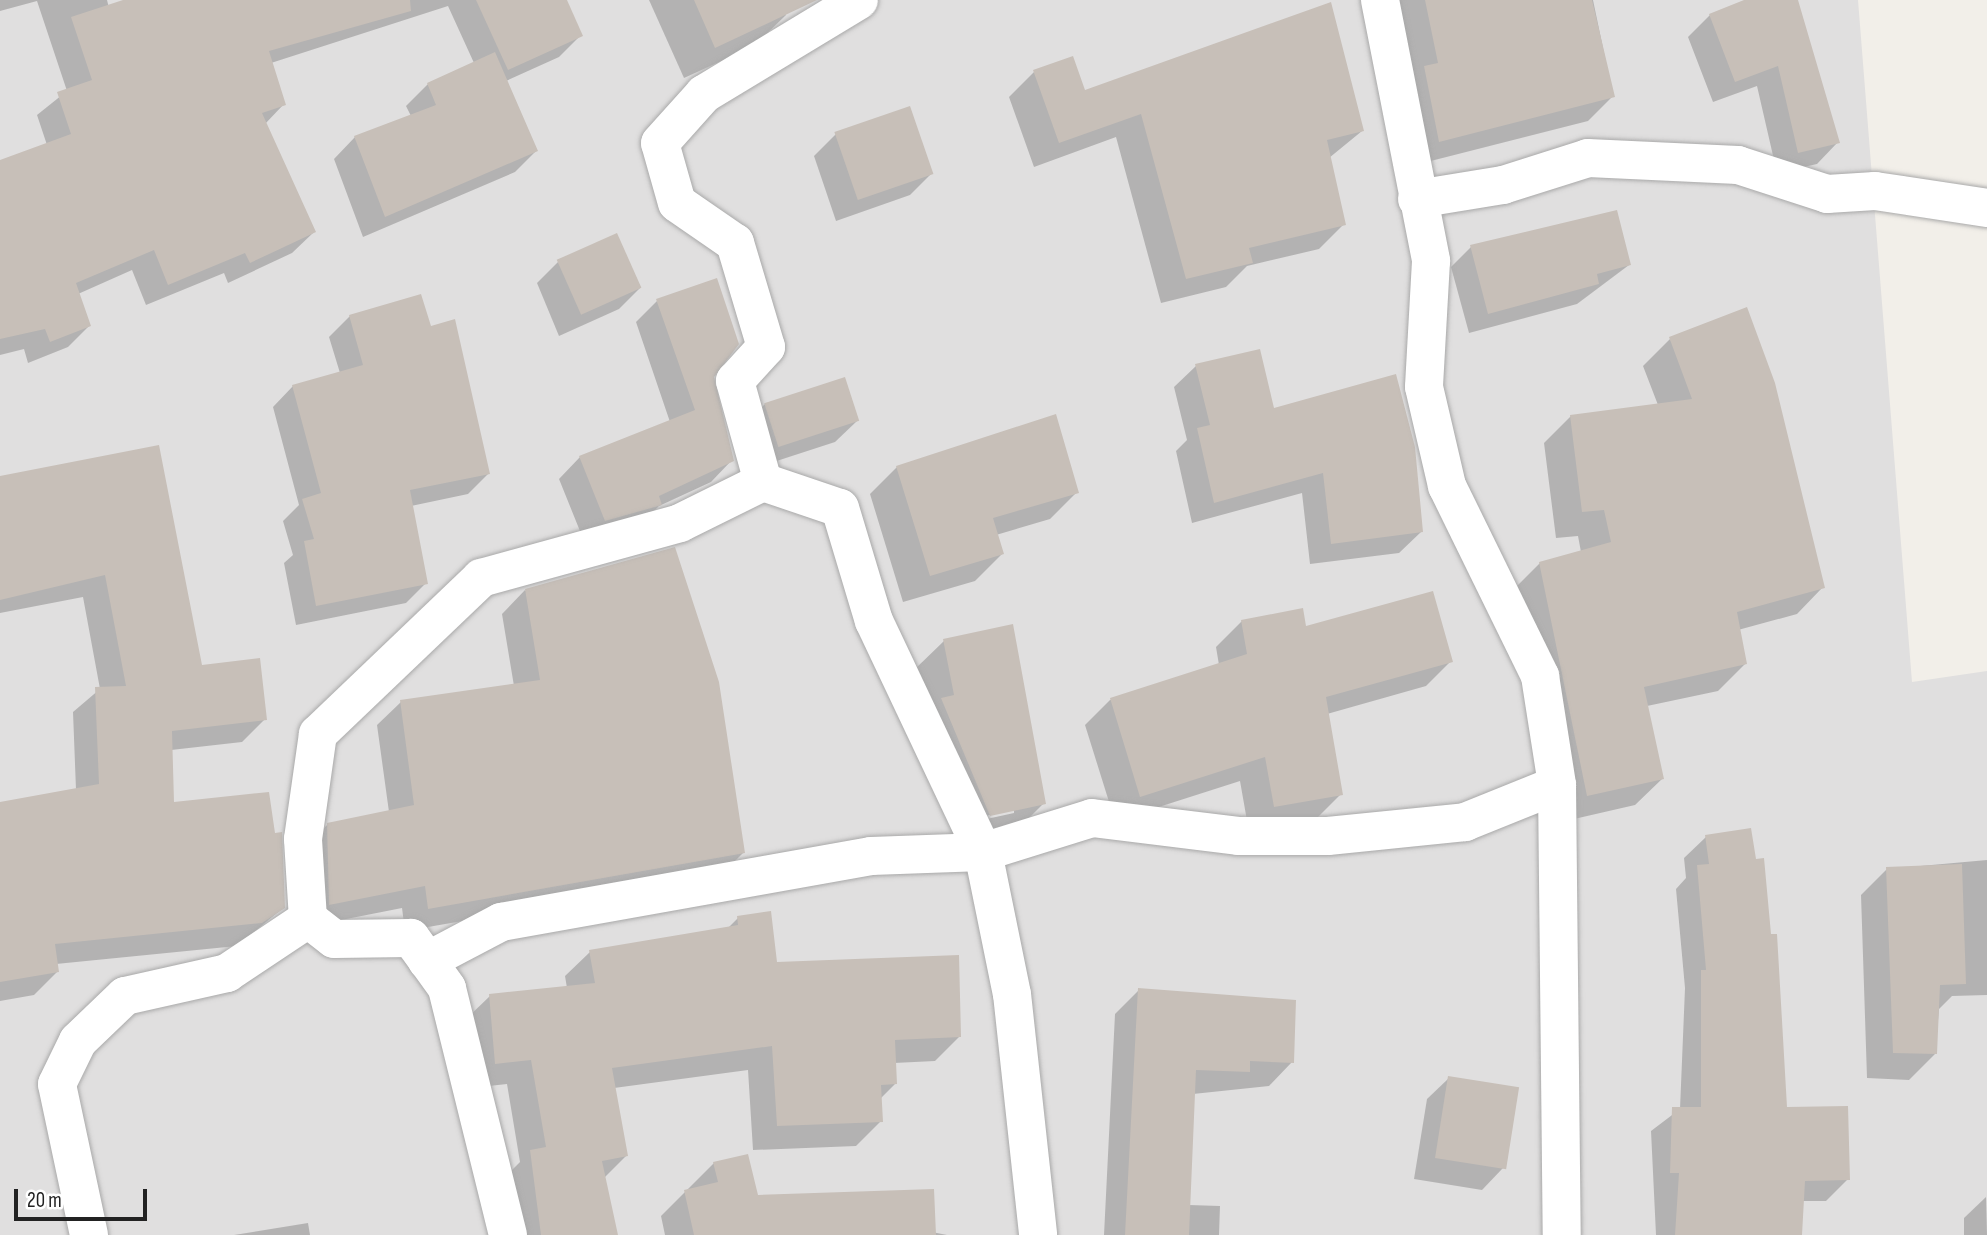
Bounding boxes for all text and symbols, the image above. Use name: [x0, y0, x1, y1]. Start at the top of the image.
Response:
scale bar: [18, 1176, 150, 1220]
text: 20 m: [27, 1188, 62, 1213]

